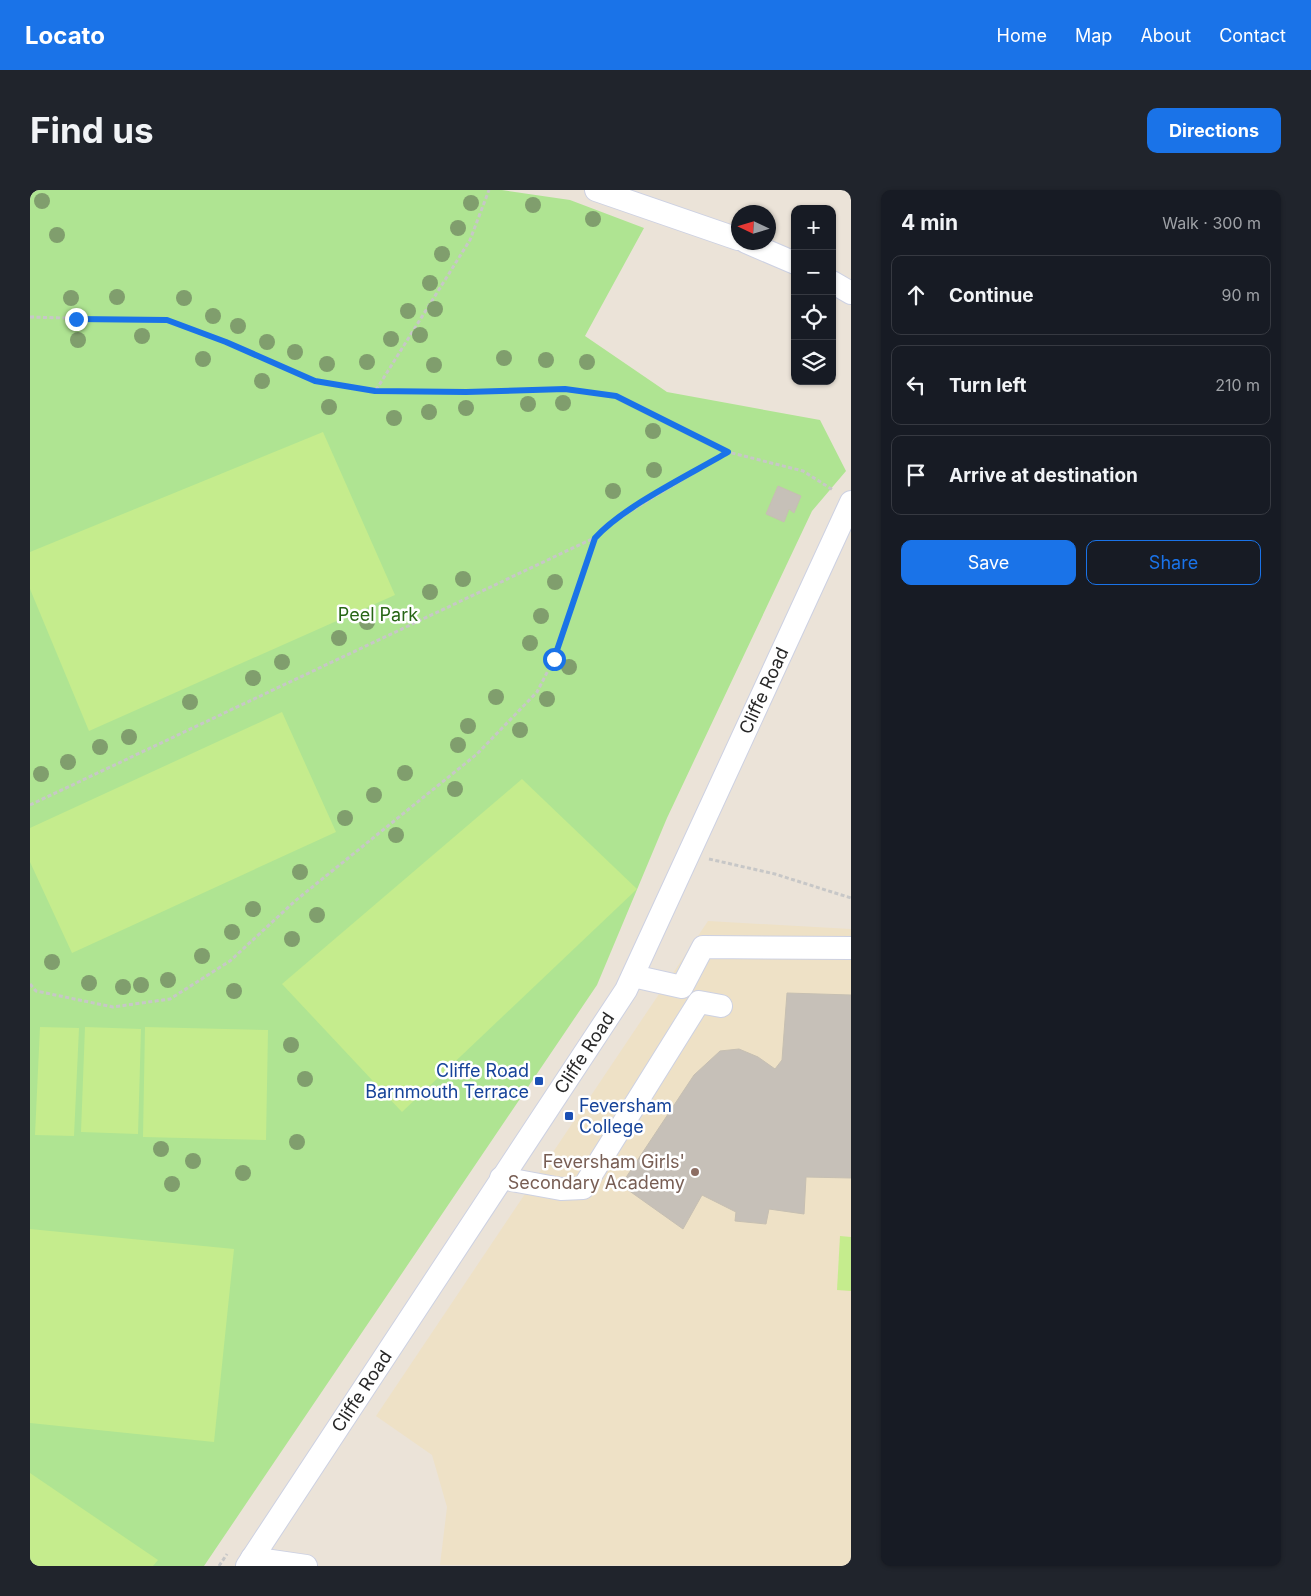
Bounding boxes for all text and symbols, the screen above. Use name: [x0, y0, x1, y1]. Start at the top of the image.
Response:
text: Locato: [25, 21, 105, 50]
text: Home: [997, 25, 1047, 46]
text: Map: [1075, 25, 1112, 46]
text: About: [1140, 25, 1191, 46]
text: Contact: [1219, 25, 1286, 46]
button: Directions: [1147, 108, 1281, 153]
text: Find us: [30, 109, 154, 151]
north arrow: [731, 205, 776, 250]
map controls: [791, 205, 836, 385]
button: +: [791, 205, 836, 250]
text: 4 min: [901, 210, 958, 235]
text: Walk · 300 m: [1162, 213, 1261, 233]
button: −: [791, 250, 836, 295]
icon: ahead: [902, 281, 930, 309]
text: Continue: [949, 284, 1034, 307]
text: 90 m: [1221, 285, 1260, 305]
button: locate: [791, 295, 836, 340]
route end: [65, 308, 88, 331]
button: layers: [791, 340, 836, 385]
icon: left: [902, 371, 930, 399]
text: Turn left: [949, 374, 1027, 397]
text: 210 m: [1215, 375, 1260, 395]
icon: arrive: [902, 461, 930, 489]
text: Arrive at destination: [949, 464, 1138, 487]
button: Save: [901, 540, 1076, 585]
button: Share: [1086, 540, 1261, 585]
park label: Peel Park: [338, 604, 418, 625]
street label: Cliffe Road: [735, 644, 793, 737]
route start: [543, 648, 566, 671]
street label: Cliffe Road: [550, 1008, 618, 1097]
place label: Cliffe Road Barnmouth Terrace: [365, 1060, 529, 1102]
marker: Cliffe Road Barnmouth Terrace: [533, 1075, 545, 1087]
place label: Feversham College: [579, 1095, 672, 1137]
marker: Feversham College: [563, 1110, 575, 1122]
place label: Feversham Girls' Secondary Academy: [508, 1151, 685, 1193]
marker: Feversham Girls' Secondary Academy: [689, 1166, 701, 1178]
street label: Cliffe Road: [327, 1347, 396, 1436]

